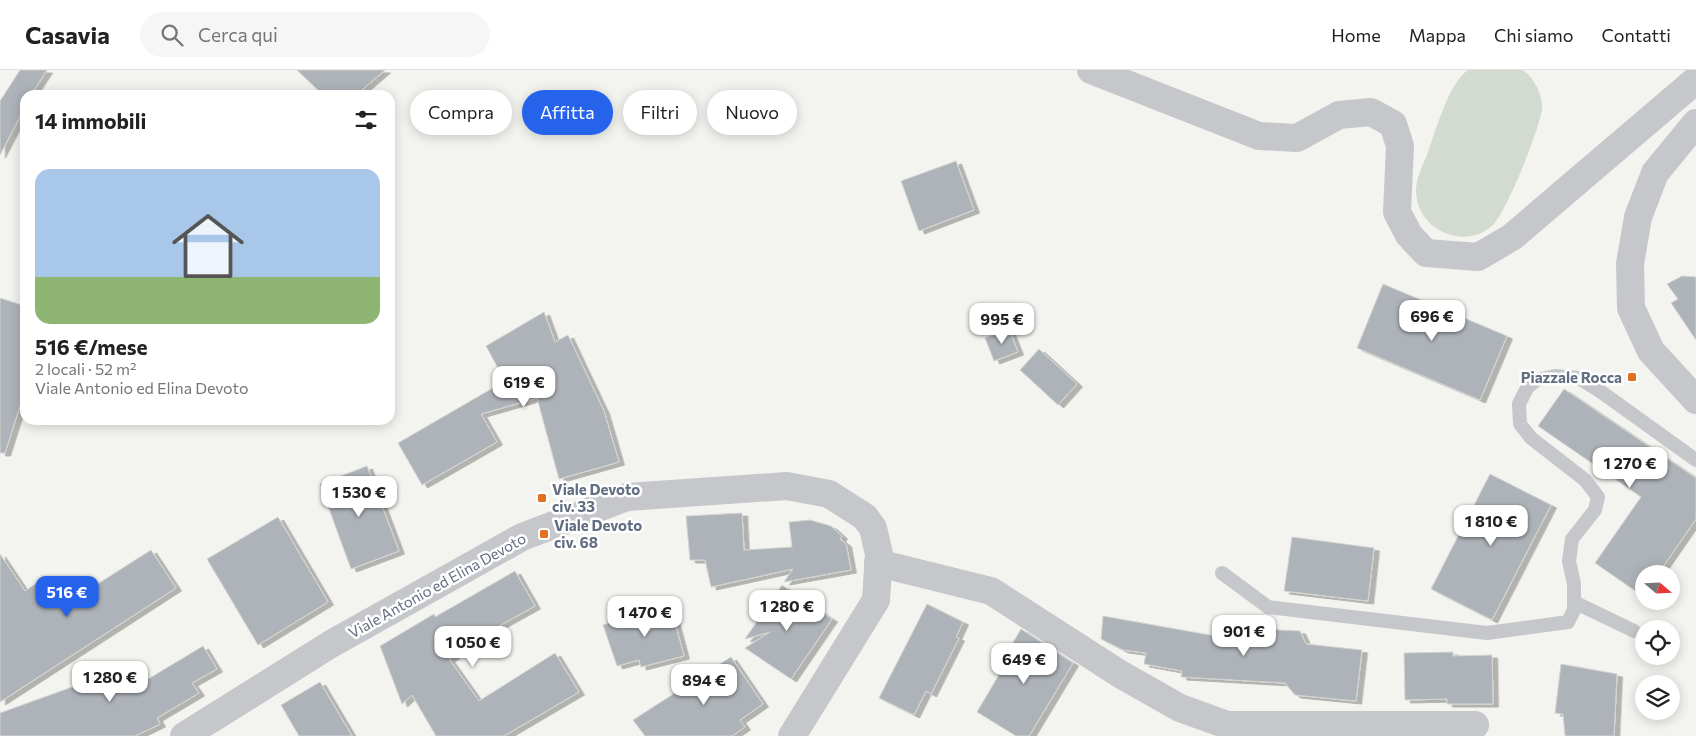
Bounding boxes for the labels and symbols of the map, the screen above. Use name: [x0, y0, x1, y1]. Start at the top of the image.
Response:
pin: 696 €: [1397, 300, 1467, 342]
pin: 995 €: [967, 302, 1037, 345]
pin: 619 €: [489, 366, 559, 408]
place label: Piazzale Rocca: [1521, 368, 1622, 386]
marker: Piazzale Rocca: [1626, 371, 1638, 383]
pin: 1 270 €: [1584, 446, 1676, 489]
pin: 1 530 €: [313, 476, 405, 518]
place label: Viale Devoto civ. 33: [552, 480, 640, 515]
marker: Viale Devoto civ. 33: [536, 492, 548, 504]
pin: 1 810 €: [1445, 504, 1537, 547]
place label: Viale Devoto civ. 68: [554, 516, 642, 551]
marker: Viale Devoto civ. 68: [538, 528, 550, 540]
street label: Viale Antonio ed Elina Devoto: [345, 529, 529, 641]
north arrow: [1635, 565, 1680, 610]
pin: 516 €: [32, 576, 102, 618]
pin: 1 280 €: [741, 590, 833, 632]
pin: 1 470 €: [599, 596, 691, 638]
pin: 901 €: [1209, 614, 1279, 657]
pin: 1 050 €: [427, 626, 519, 668]
pin: 649 €: [989, 642, 1059, 685]
pin: 1 280 €: [64, 660, 156, 703]
pin: 894 €: [669, 664, 739, 706]

